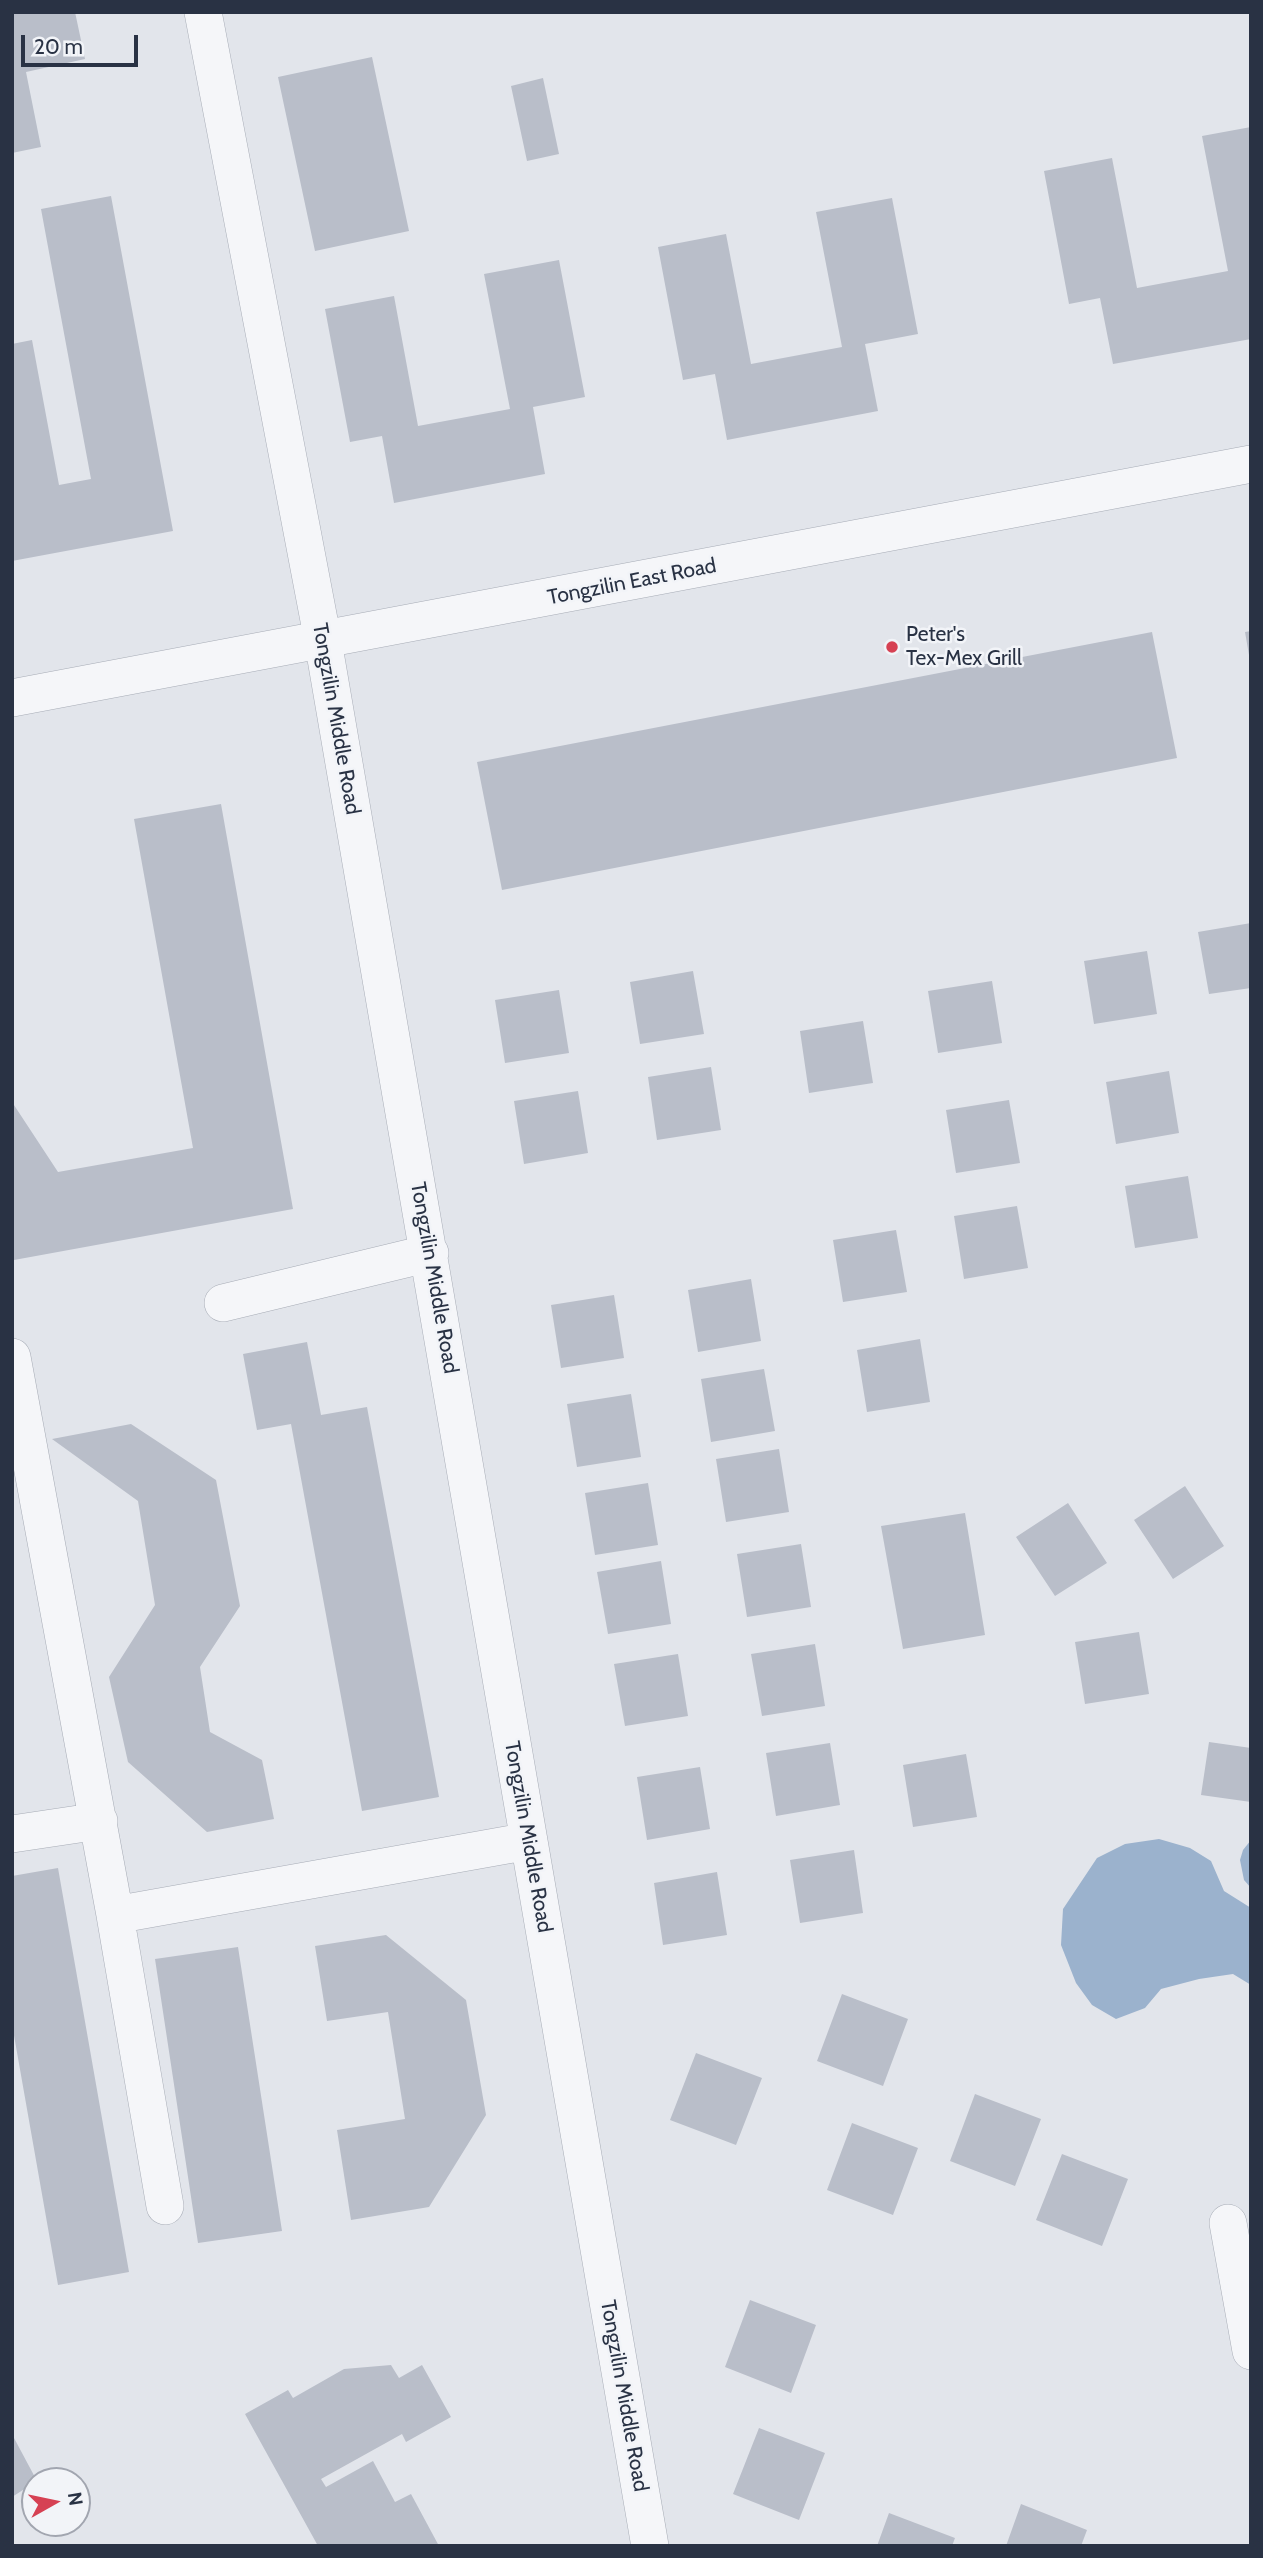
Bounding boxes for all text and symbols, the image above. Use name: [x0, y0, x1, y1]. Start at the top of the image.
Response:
scale bar: [24, 21, 142, 65]
text: 20 m: [34, 34, 83, 59]
street label: Tongzilin East Road: [546, 553, 718, 611]
street label: Tongzilin Middle Road: [307, 621, 365, 817]
place label: Peter's Tex-Mex Grill: [906, 622, 1022, 672]
marker: Peter's Tex-Mex Grill: [884, 639, 900, 655]
street label: Tongzilin Middle Road: [405, 1180, 463, 1376]
street label: Tongzilin Middle Road: [499, 1739, 557, 1935]
street label: Tongzilin Middle Road: [595, 2298, 653, 2494]
north arrow: [21, 2467, 91, 2537]
text: N: [63, 2491, 88, 2507]

